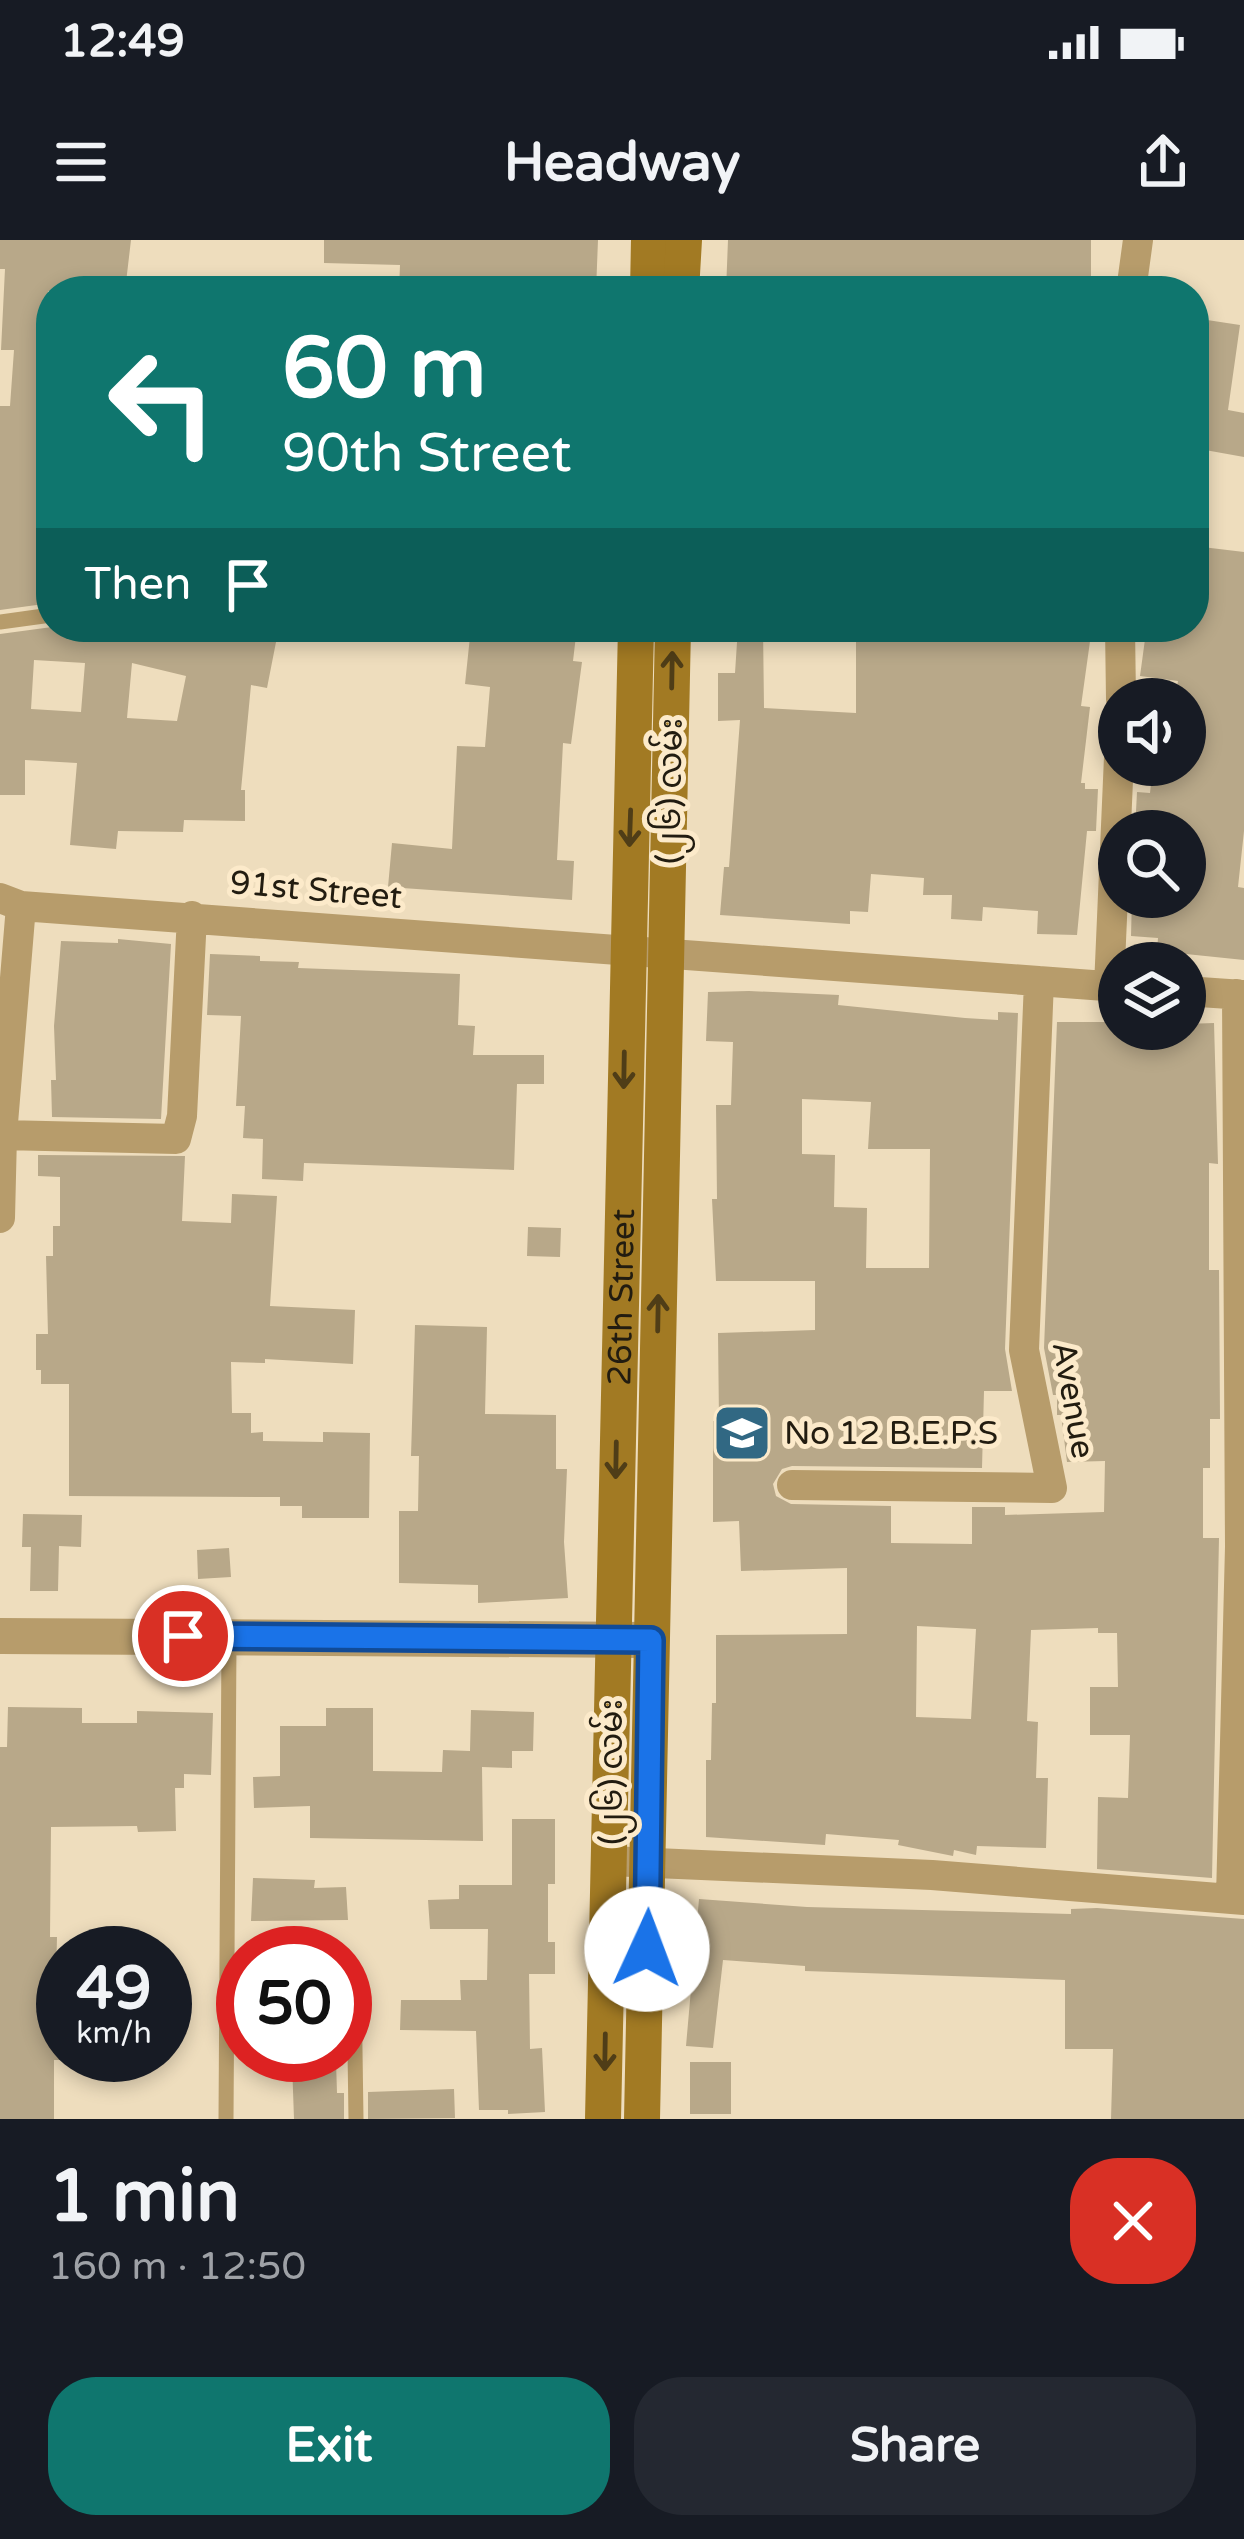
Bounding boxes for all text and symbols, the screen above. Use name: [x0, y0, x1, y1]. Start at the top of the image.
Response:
text: 12:49: [60, 15, 185, 69]
icon: menu: [48, 129, 114, 195]
icon: share: [1130, 129, 1196, 195]
text: Headway: [504, 130, 740, 195]
text: 60 m: [282, 319, 486, 420]
icon: left: [84, 324, 240, 480]
text: 90th Street: [282, 421, 572, 486]
icon: arrive: [215, 552, 281, 618]
text: Then: [84, 558, 191, 612]
one-way arrow: [661, 651, 684, 690]
map controls: [1098, 678, 1206, 1050]
button: sound: [1098, 678, 1206, 786]
street label: (၂၆) လမ်း: [645, 718, 697, 864]
one-way arrow: [619, 808, 642, 847]
button: search: [1098, 810, 1206, 918]
street label: 91st Street: [228, 863, 404, 917]
button: layers: [1098, 942, 1206, 1050]
one-way arrow: [612, 1050, 635, 1089]
street label: 26th Street: [600, 1208, 643, 1386]
one-way arrow: [647, 1294, 669, 1333]
street label: Avenue: [1044, 1338, 1102, 1462]
school or university icon: No 12 B.E.P.S: [711, 1402, 773, 1464]
place label: No 12 B.E.P.S: [784, 1414, 998, 1453]
one-way arrow: [604, 1440, 627, 1479]
pin: [132, 1585, 234, 1687]
icon: arrive: [150, 1603, 216, 1669]
street label: (၂၆) လမ်း: [588, 1699, 637, 1845]
position arrow: [584, 1886, 710, 2012]
speed limit sign: 50: [216, 1926, 372, 2082]
text: 49: [76, 1953, 152, 2025]
text: km/h: [76, 2015, 152, 2052]
one-way arrow: [593, 2032, 616, 2071]
text: 1 min: [48, 2154, 240, 2241]
button: close: [1070, 2158, 1196, 2284]
text: 160 m · 12:50: [48, 2243, 306, 2290]
button: Exit: [48, 2377, 610, 2515]
button: Share: [634, 2377, 1196, 2515]

